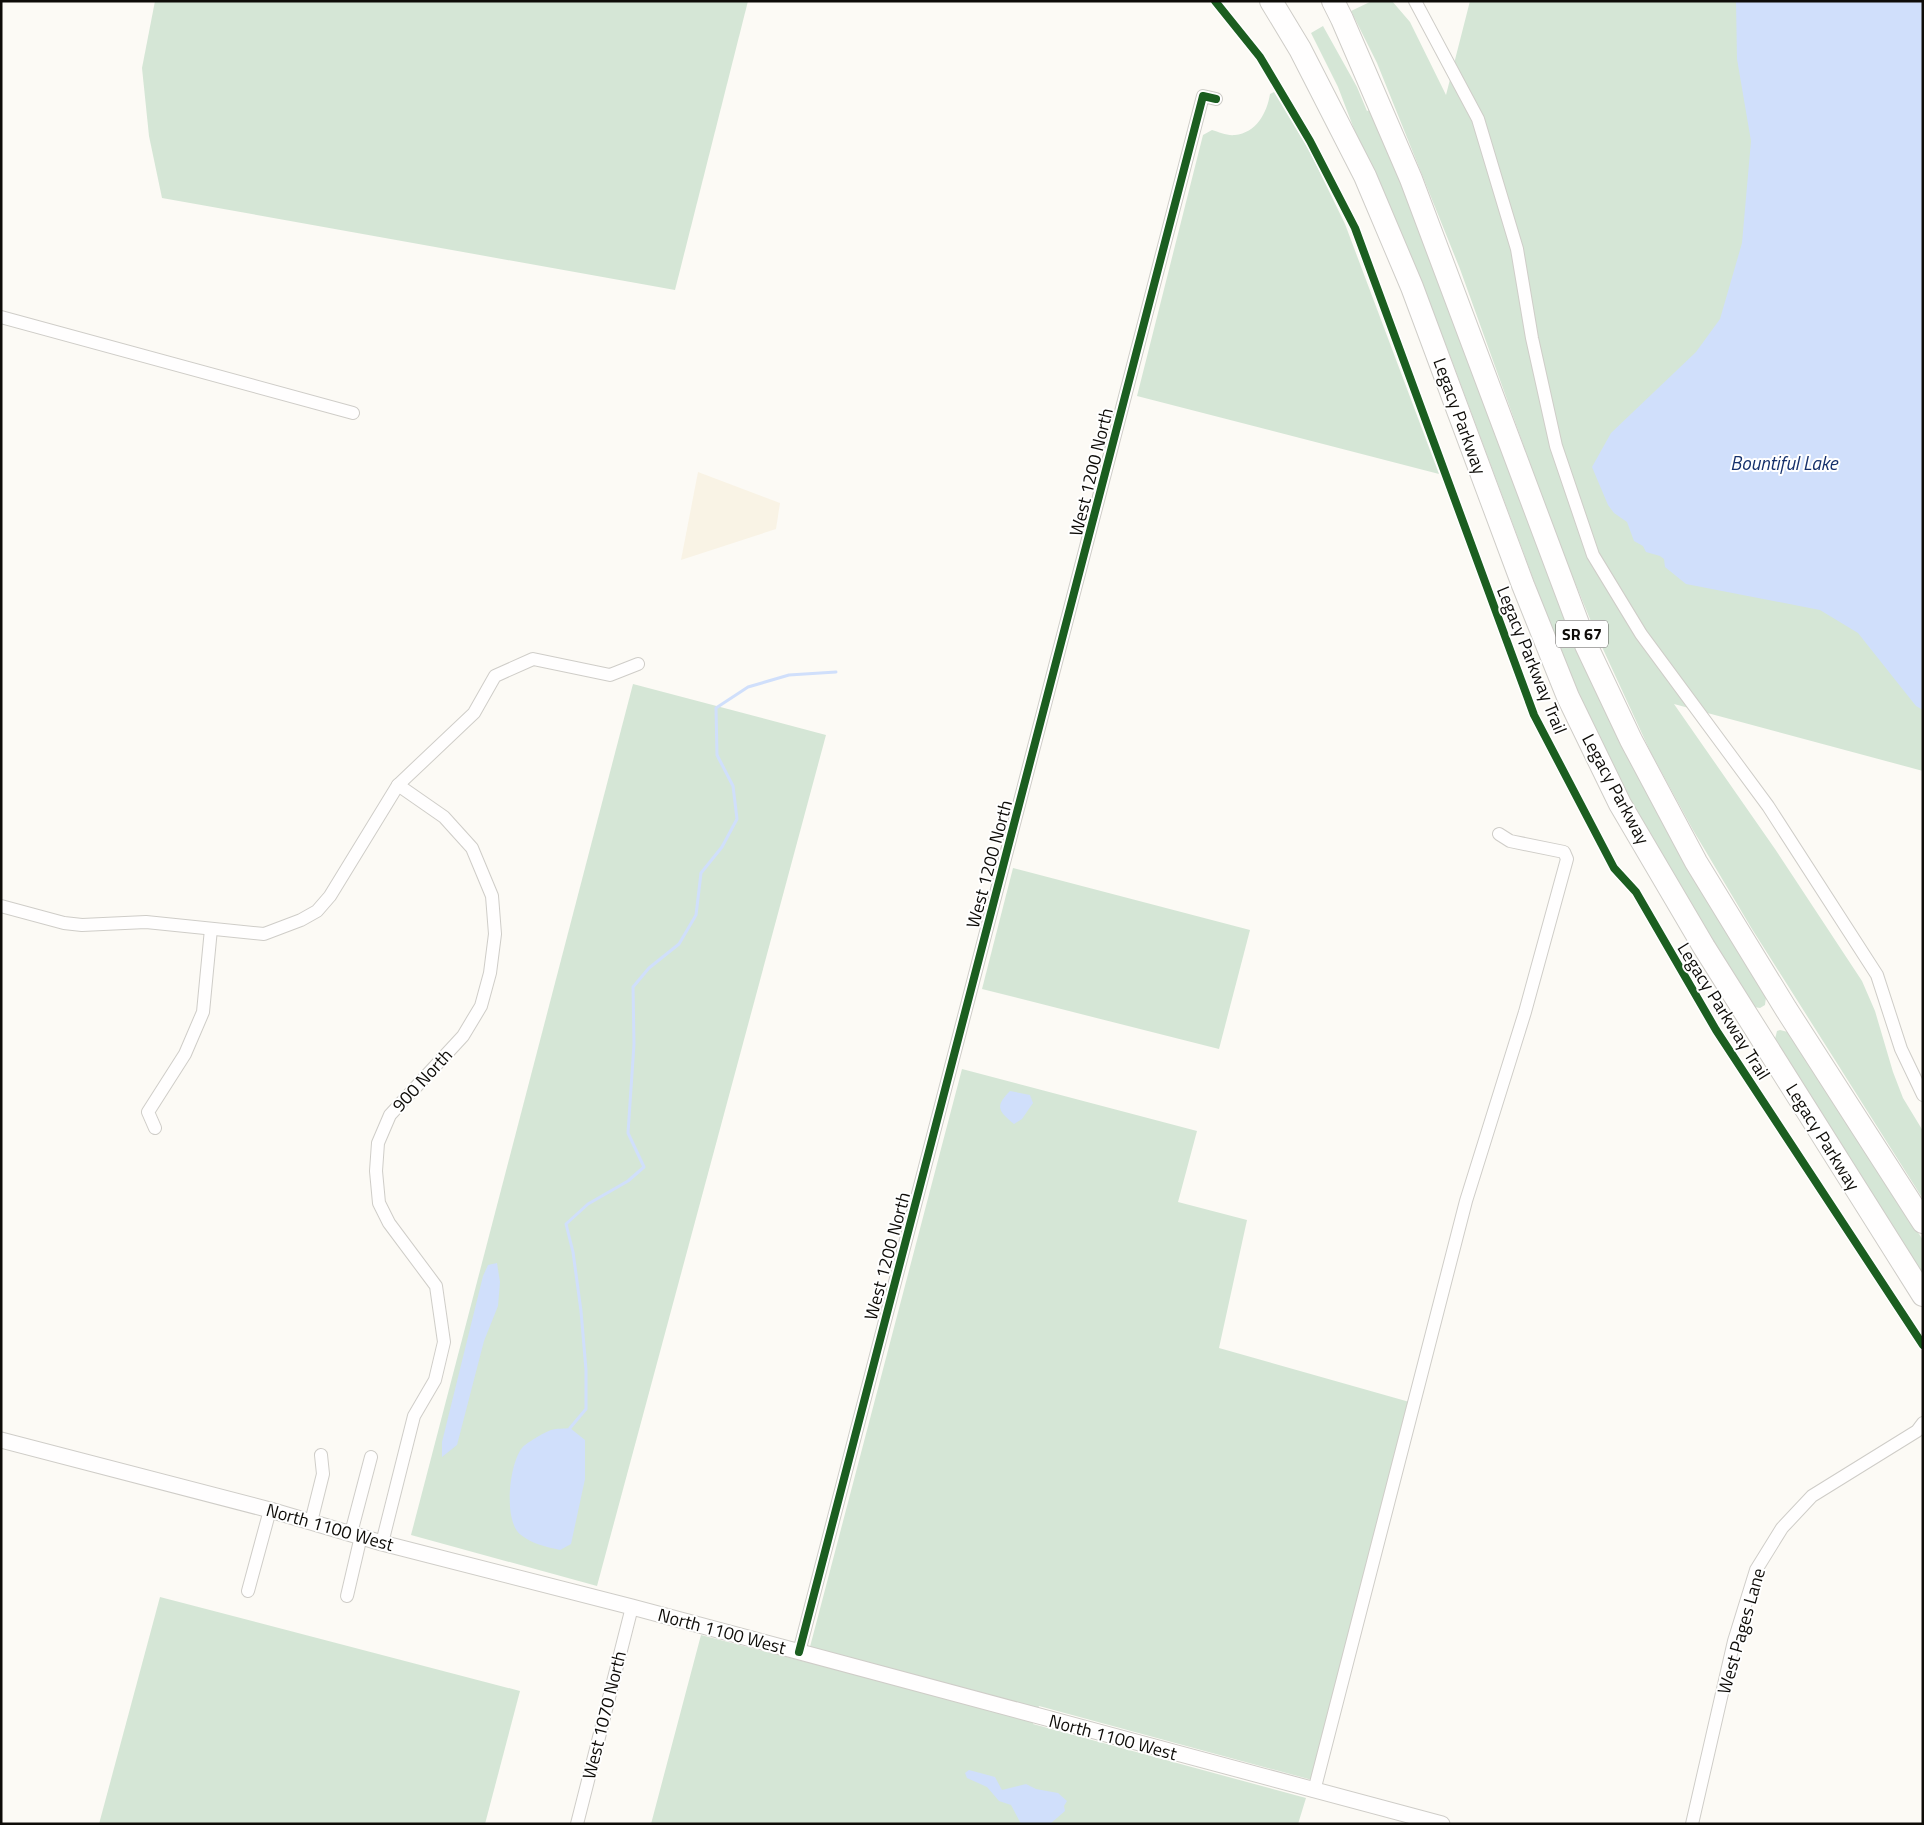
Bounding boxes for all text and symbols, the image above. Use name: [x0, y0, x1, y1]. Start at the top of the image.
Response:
street label: Legacy Parkway: [1426, 354, 1494, 478]
street label: West 1200 North: [1062, 405, 1120, 539]
water label: Bountiful Lake: [1730, 448, 1839, 477]
street label: Legacy Parkway Trail: [1490, 582, 1574, 738]
road number: SR 67: [1556, 620, 1608, 648]
street label: Legacy Parkway: [1575, 729, 1657, 850]
street label: West 1200 North: [959, 797, 1019, 931]
street label: Legacy Parkway Trail: [1671, 937, 1777, 1085]
street label: 900 North: [386, 1042, 458, 1118]
street label: Legacy Parkway: [1779, 1078, 1867, 1196]
street label: West 1200 North: [857, 1189, 917, 1323]
street label: North 1100 West: [263, 1496, 398, 1558]
street label: West Pages Lane: [1710, 1565, 1772, 1697]
street label: North 1100 West: [655, 1601, 790, 1661]
street label: West 1070 North: [575, 1648, 633, 1782]
street label: North 1100 West: [1046, 1707, 1181, 1767]

